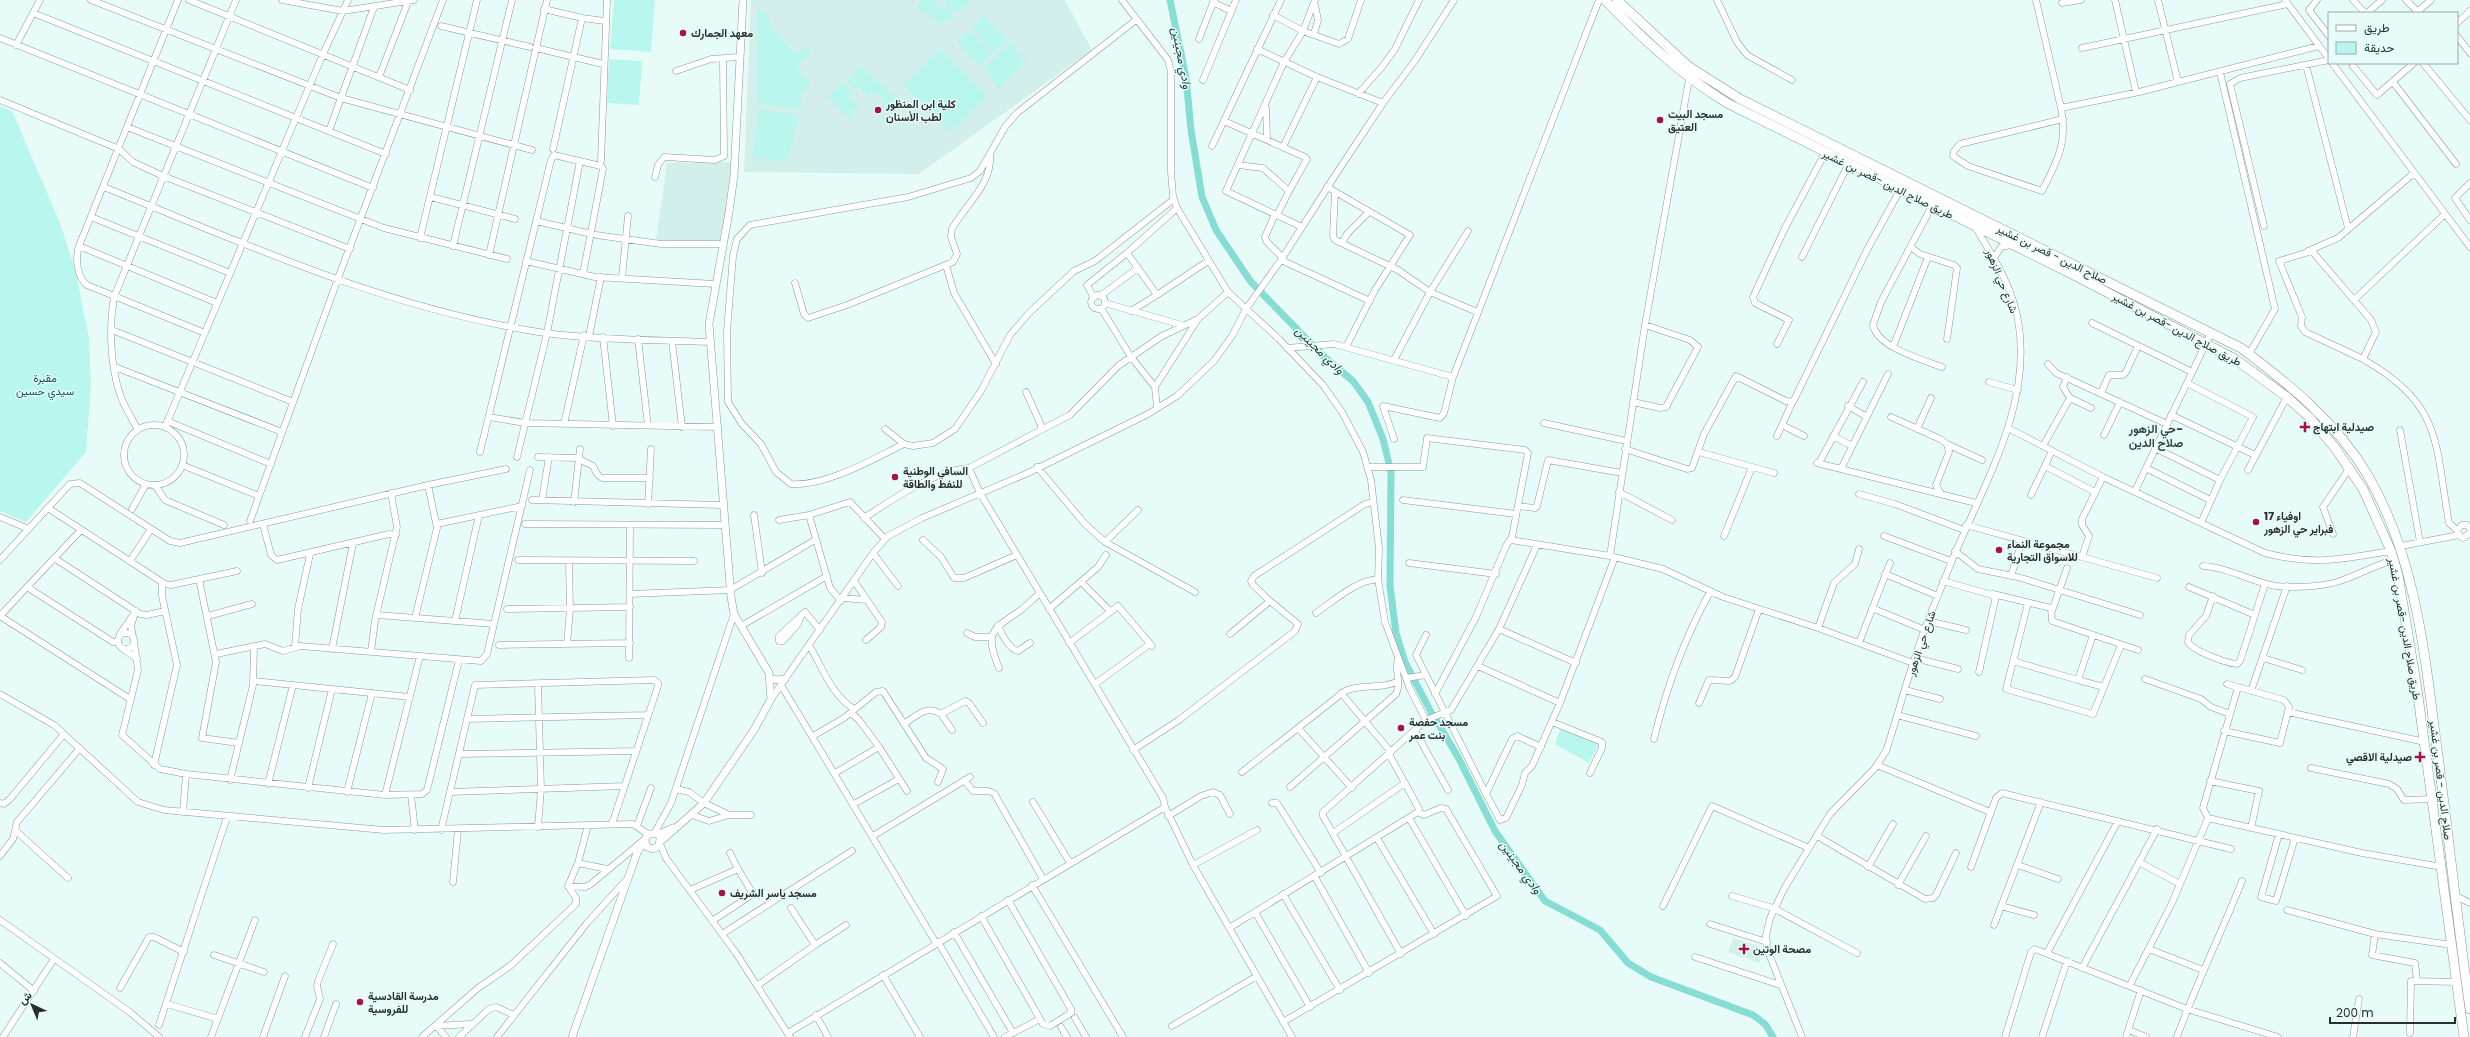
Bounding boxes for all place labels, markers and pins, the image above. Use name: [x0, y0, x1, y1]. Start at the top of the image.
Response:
place label: معهد الجمارك: [691, 25, 753, 41]
marker: معهد الجمارك: [678, 28, 688, 38]
place label: كلية ابن المنظور لطب الأسنان: [885, 96, 956, 125]
marker: كلية ابن المنظور لطب الأسنان: [873, 105, 883, 115]
place label: مسجد البيت العتيق: [1668, 106, 1723, 135]
marker: مسجد البيت العتيق: [1655, 115, 1665, 125]
place label: صيدلية ابتهاج: [2313, 419, 2374, 435]
marker: صيدلية ابتهاج: [2300, 422, 2310, 432]
place label: السافي الوطنية للنفط والطاقة: [903, 463, 968, 492]
marker: السافي الوطنية للنفط والطاقة: [890, 472, 900, 482]
place label: اوفياء 17 فبراير حي الزهور: [2263, 508, 2333, 538]
marker: اوفياء 17 فبراير حي الزهور: [2251, 517, 2261, 527]
place label: مجموعة النماء للاسواق التجارية: [2007, 536, 2078, 565]
marker: مجموعة النماء للاسواق التجارية: [1994, 545, 2004, 555]
place label: مسجد حفصة بنت عمر: [1408, 714, 1468, 743]
marker: مسجد حفصة بنت عمر: [1396, 723, 1406, 733]
place label: صيدلية الاقصي: [2346, 749, 2412, 766]
marker: صيدلية الاقصي: [2415, 752, 2425, 762]
place label: مسجد ياسر الشريف: [730, 885, 817, 901]
marker: مسجد ياسر الشريف: [717, 888, 727, 898]
place label: مصحة الوتين: [1753, 941, 1811, 957]
marker: مصحة الوتين: [1738, 943, 1750, 955]
place label: مدرسة القادسية للفروسية: [368, 988, 439, 1017]
marker: مدرسة القادسية للفروسية: [355, 997, 365, 1007]

